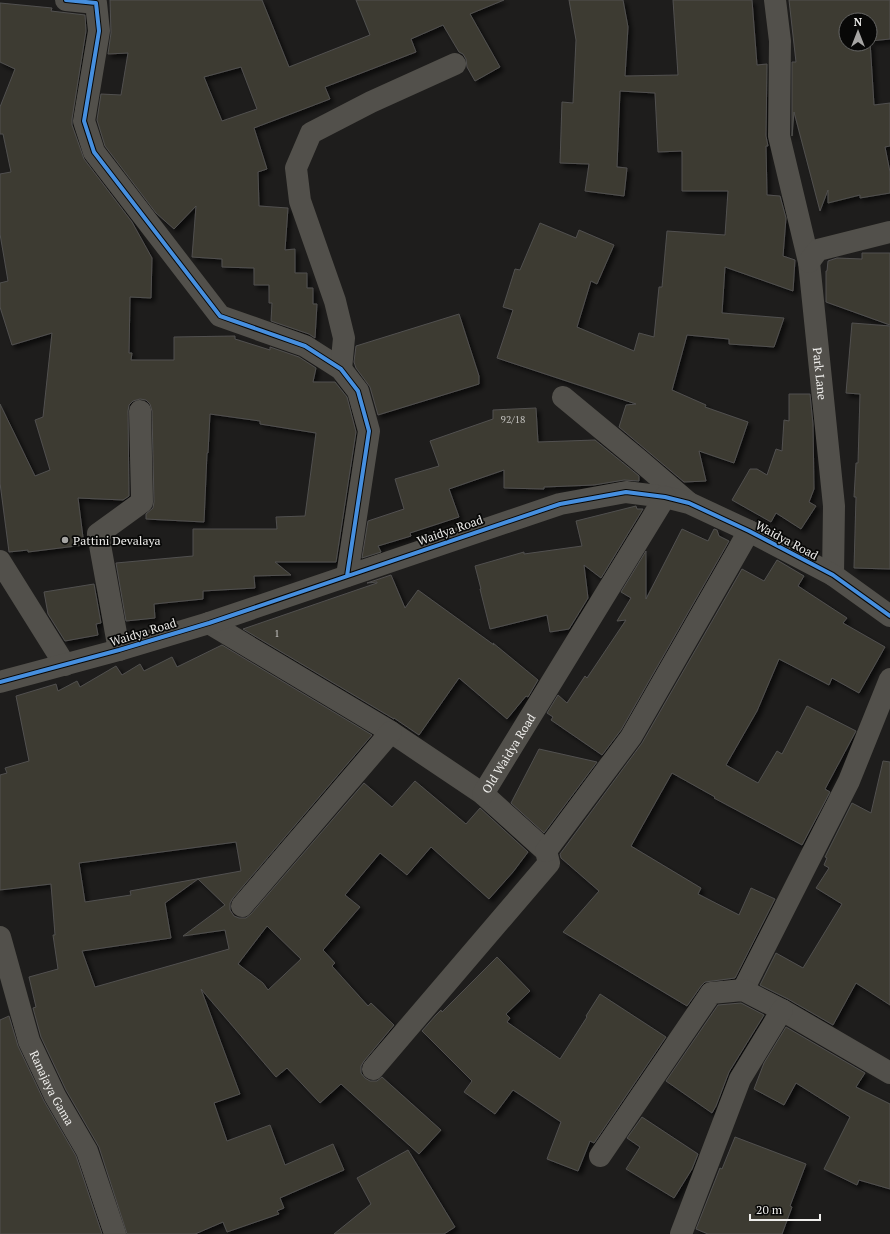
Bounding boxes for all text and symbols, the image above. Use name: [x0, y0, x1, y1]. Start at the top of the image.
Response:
north arrow: [838, 12, 878, 52]
text: N: [854, 15, 863, 29]
street label: Park Lane: [810, 347, 831, 401]
house number: 92/18: [501, 413, 525, 426]
street label: Waidya Road: [415, 512, 485, 548]
street label: Waidya Road: [753, 517, 821, 563]
place label: Pattini Devalaya: [73, 533, 161, 548]
marker: Pattini Devalaya: [60, 535, 70, 545]
street label: Waidya Road: [108, 615, 178, 649]
house number: 1: [274, 627, 280, 640]
street label: Old Waidya Road: [478, 710, 538, 796]
street label: Ranajaya Gama: [27, 1048, 78, 1128]
scale bar: [750, 1196, 820, 1222]
text: 20 m: [756, 1202, 783, 1217]

